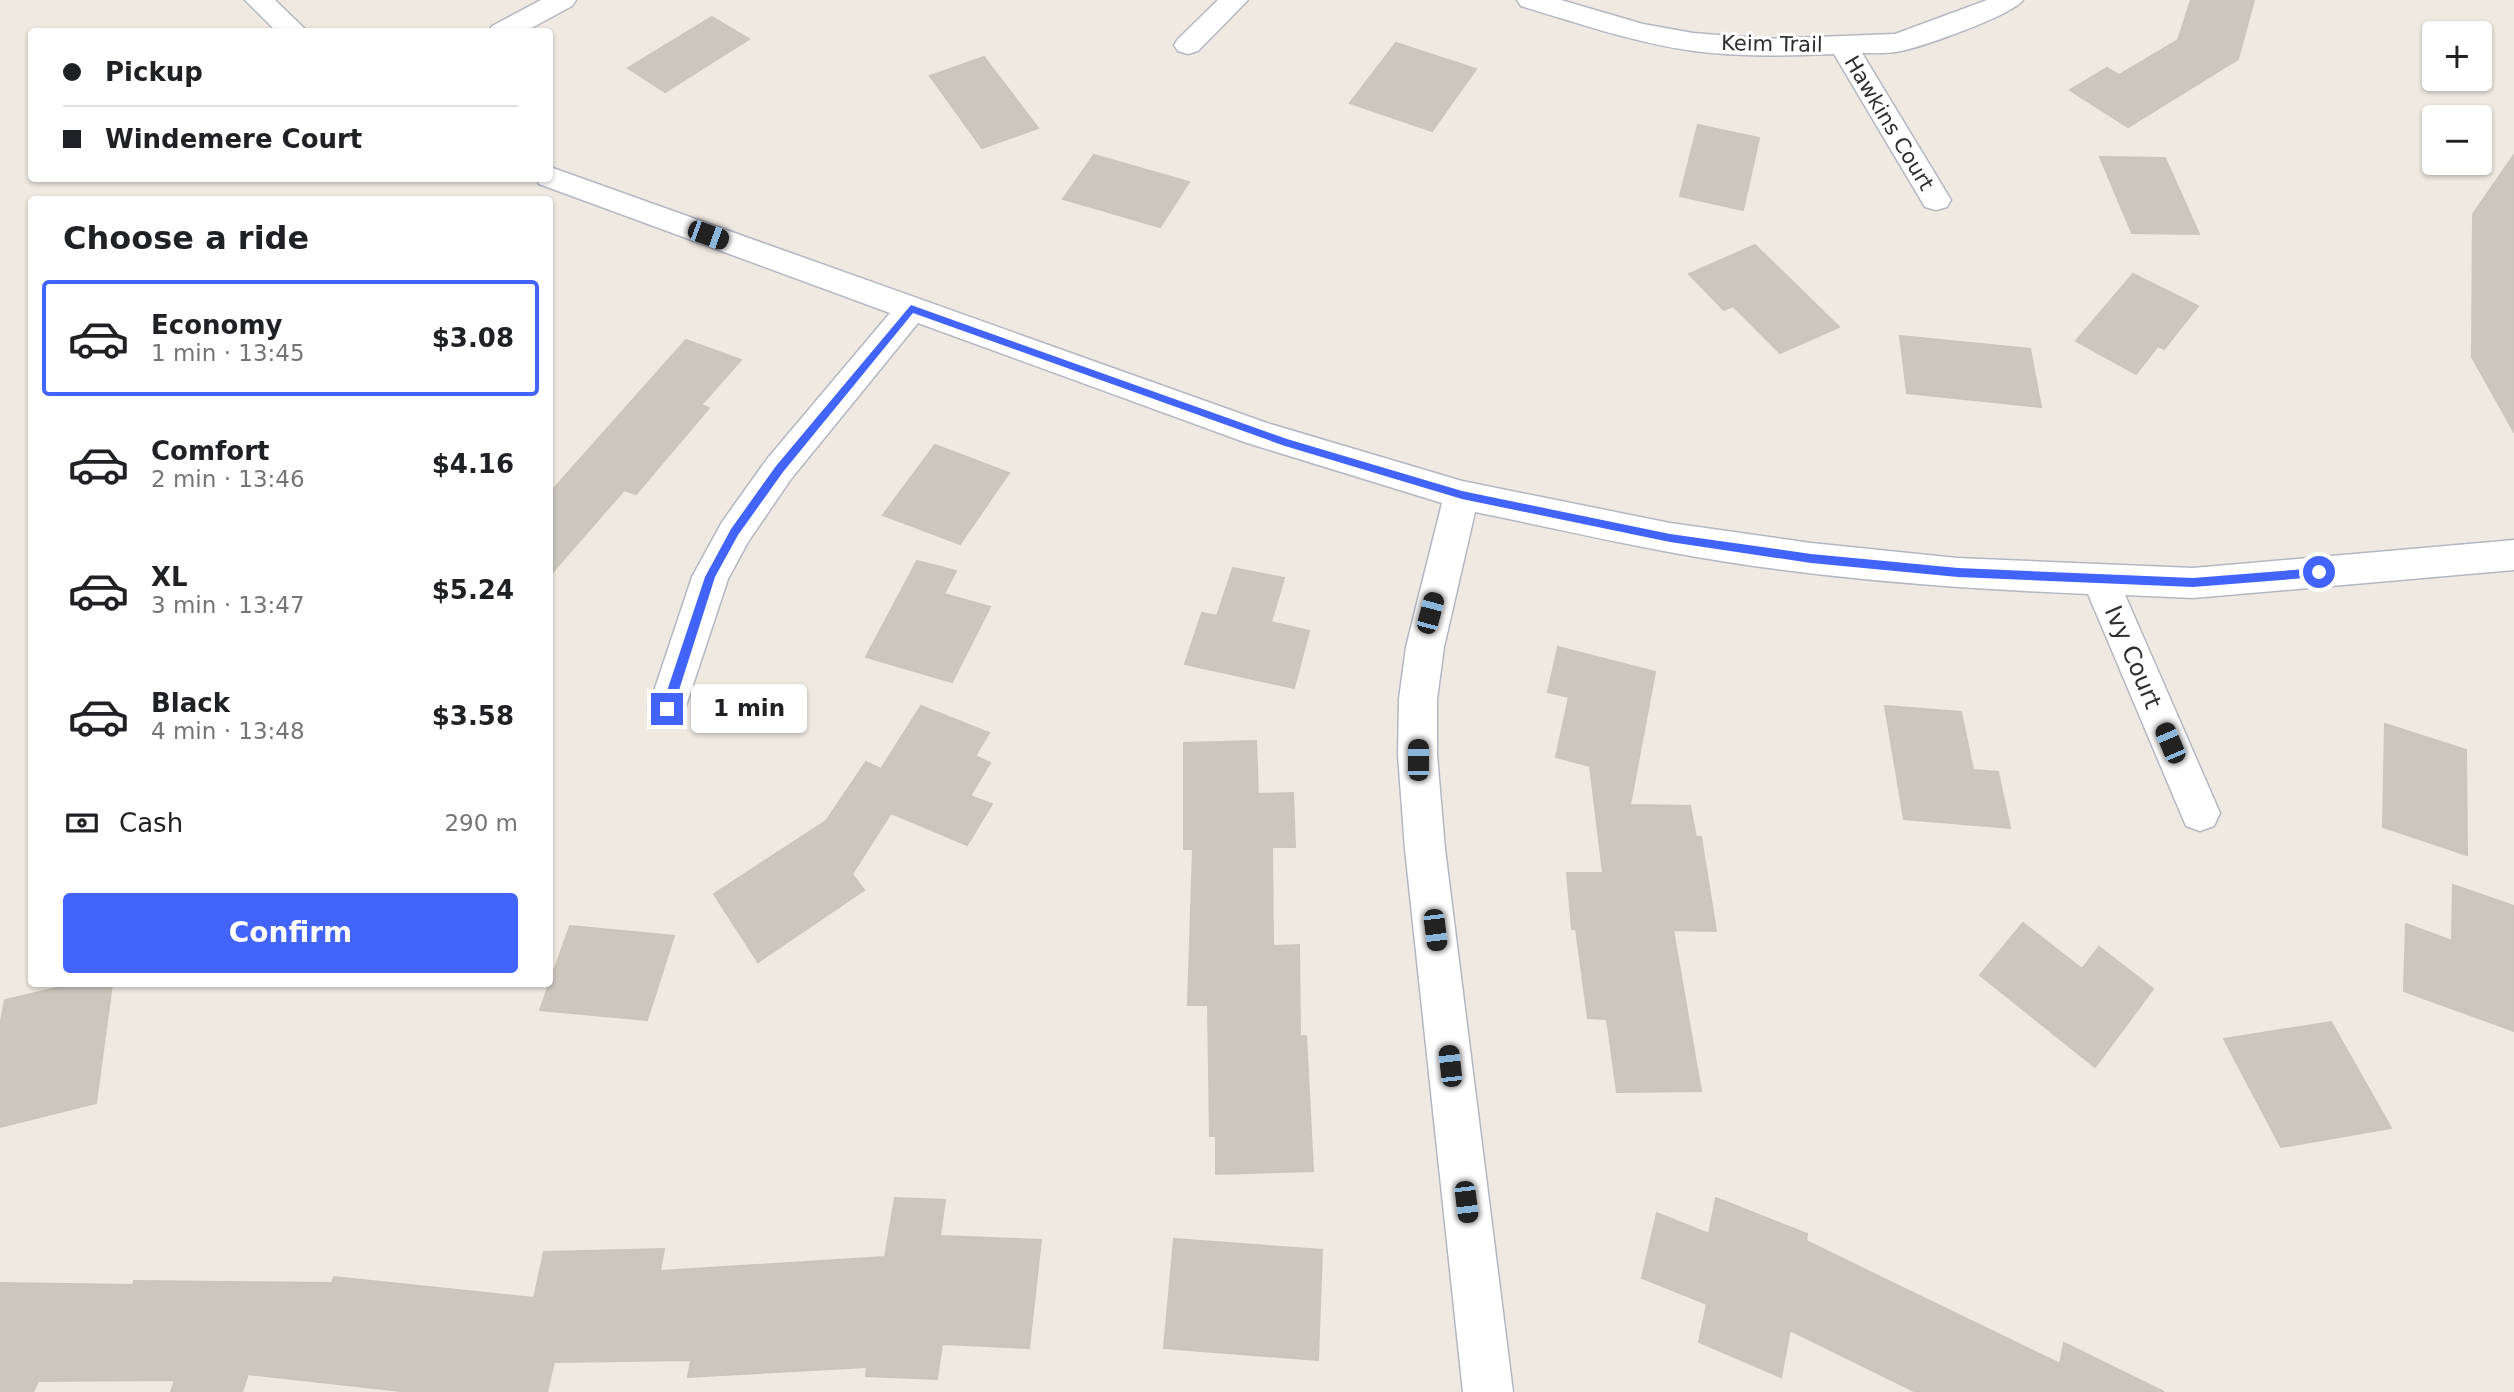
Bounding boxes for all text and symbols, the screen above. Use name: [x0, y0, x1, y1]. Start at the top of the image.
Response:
map controls: [2422, 21, 2492, 175]
button: +: [2422, 21, 2492, 91]
street label: Keim Trail: [1721, 31, 1823, 57]
street label: Hawkins Court: [1839, 51, 1939, 195]
text: Pickup: [105, 57, 203, 87]
button: −: [2422, 105, 2492, 175]
text: Windemere Court: [105, 124, 362, 154]
car: [685, 218, 732, 252]
text: Choose a ride: [63, 219, 309, 257]
icon: car: [67, 307, 130, 370]
text: Economy: [151, 310, 282, 340]
text: $3.08: [432, 323, 514, 353]
text: 1 min · 13:45: [151, 340, 305, 366]
icon: car: [67, 433, 130, 496]
text: Comfort: [151, 436, 269, 466]
text: $4.16: [432, 449, 514, 479]
text: 2 min · 13:46: [151, 466, 305, 492]
route start: [2303, 556, 2335, 588]
icon: car: [67, 559, 130, 622]
text: XL: [151, 562, 188, 592]
text: $5.24: [432, 575, 514, 605]
car: [1415, 590, 1446, 636]
text: 3 min · 13:47: [151, 592, 305, 618]
street label: Ivy Court: [2099, 601, 2167, 713]
callout: 1 min: [692, 684, 807, 734]
icon: car: [67, 685, 130, 748]
text: Black: [151, 688, 230, 718]
route end: [651, 693, 683, 725]
text: 1 min: [713, 695, 785, 721]
text: $3.58: [432, 701, 514, 731]
text: 4 min · 13:48: [151, 718, 305, 744]
car: [2153, 720, 2188, 766]
car: [1408, 739, 1429, 781]
icon: cash: [63, 804, 101, 842]
text: Cash: [119, 808, 183, 838]
text: 290 m: [444, 810, 518, 836]
button: Confirm: [63, 893, 518, 973]
car: [1423, 908, 1448, 952]
car: [1438, 1044, 1463, 1088]
car: [1454, 1180, 1479, 1224]

